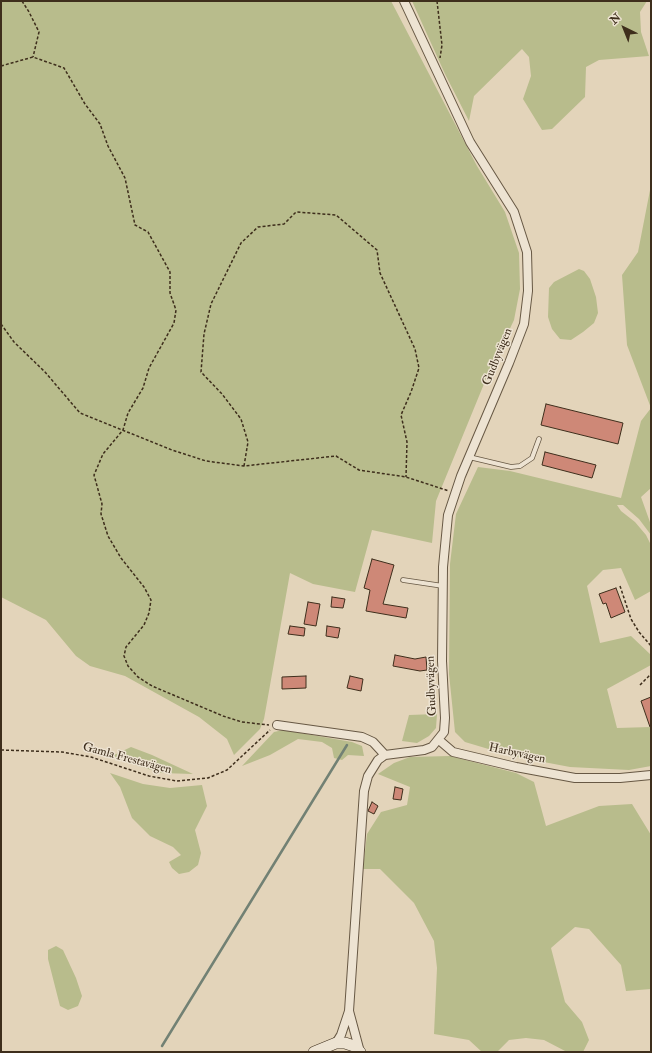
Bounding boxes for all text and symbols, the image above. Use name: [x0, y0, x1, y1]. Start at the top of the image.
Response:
north arrow: [604, 8, 644, 48]
text: N: [607, 11, 624, 27]
street label: Gudbyvägen: [480, 326, 516, 388]
street label: Gudbyvägen: [424, 656, 440, 716]
street label: Gamla Frestavägen: [81, 740, 173, 778]
street label: Harbyvägen: [487, 741, 547, 767]

